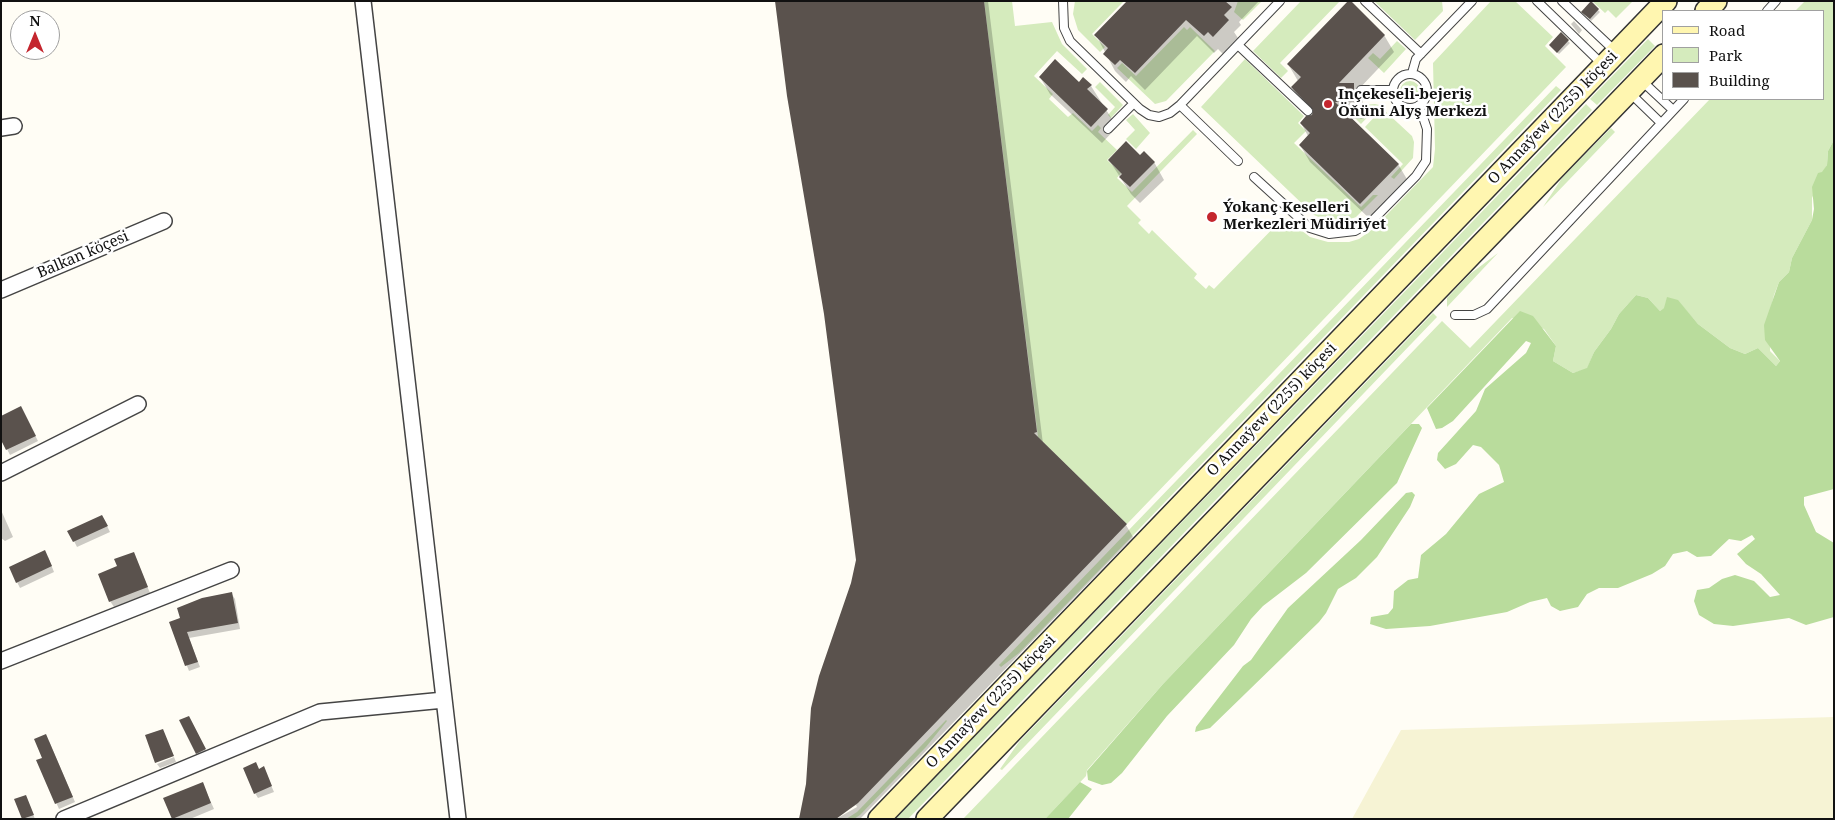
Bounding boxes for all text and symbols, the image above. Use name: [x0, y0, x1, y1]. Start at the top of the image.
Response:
north arrow: [10, 10, 60, 60]
legend: [1662, 10, 1825, 100]
text: N: [29, 11, 41, 30]
text: Road: [1709, 20, 1745, 40]
text: Park: [1709, 45, 1742, 65]
street label: O Annaýew (2255) köçesi: [1485, 48, 1621, 188]
text: Building: [1709, 70, 1770, 90]
place label: Inçekeseli-bejeriş Öňüni Alyş Merkezi: [1338, 86, 1487, 121]
marker: Inçekeseli-bejeriş Öňüni Alyş Merkezi: [1322, 98, 1334, 110]
place label: Ýokanç Keselleri Merkezleri Müdiriýet: [1223, 199, 1386, 234]
marker: Ýokanç Keselleri Merkezleri Müdiriýet: [1205, 210, 1219, 224]
street label: Balkan köçesi: [34, 228, 132, 282]
street label: O Annaýew (2255) köçesi: [1204, 340, 1340, 480]
street label: O Annaýew (2255) köçesi: [923, 632, 1059, 772]

